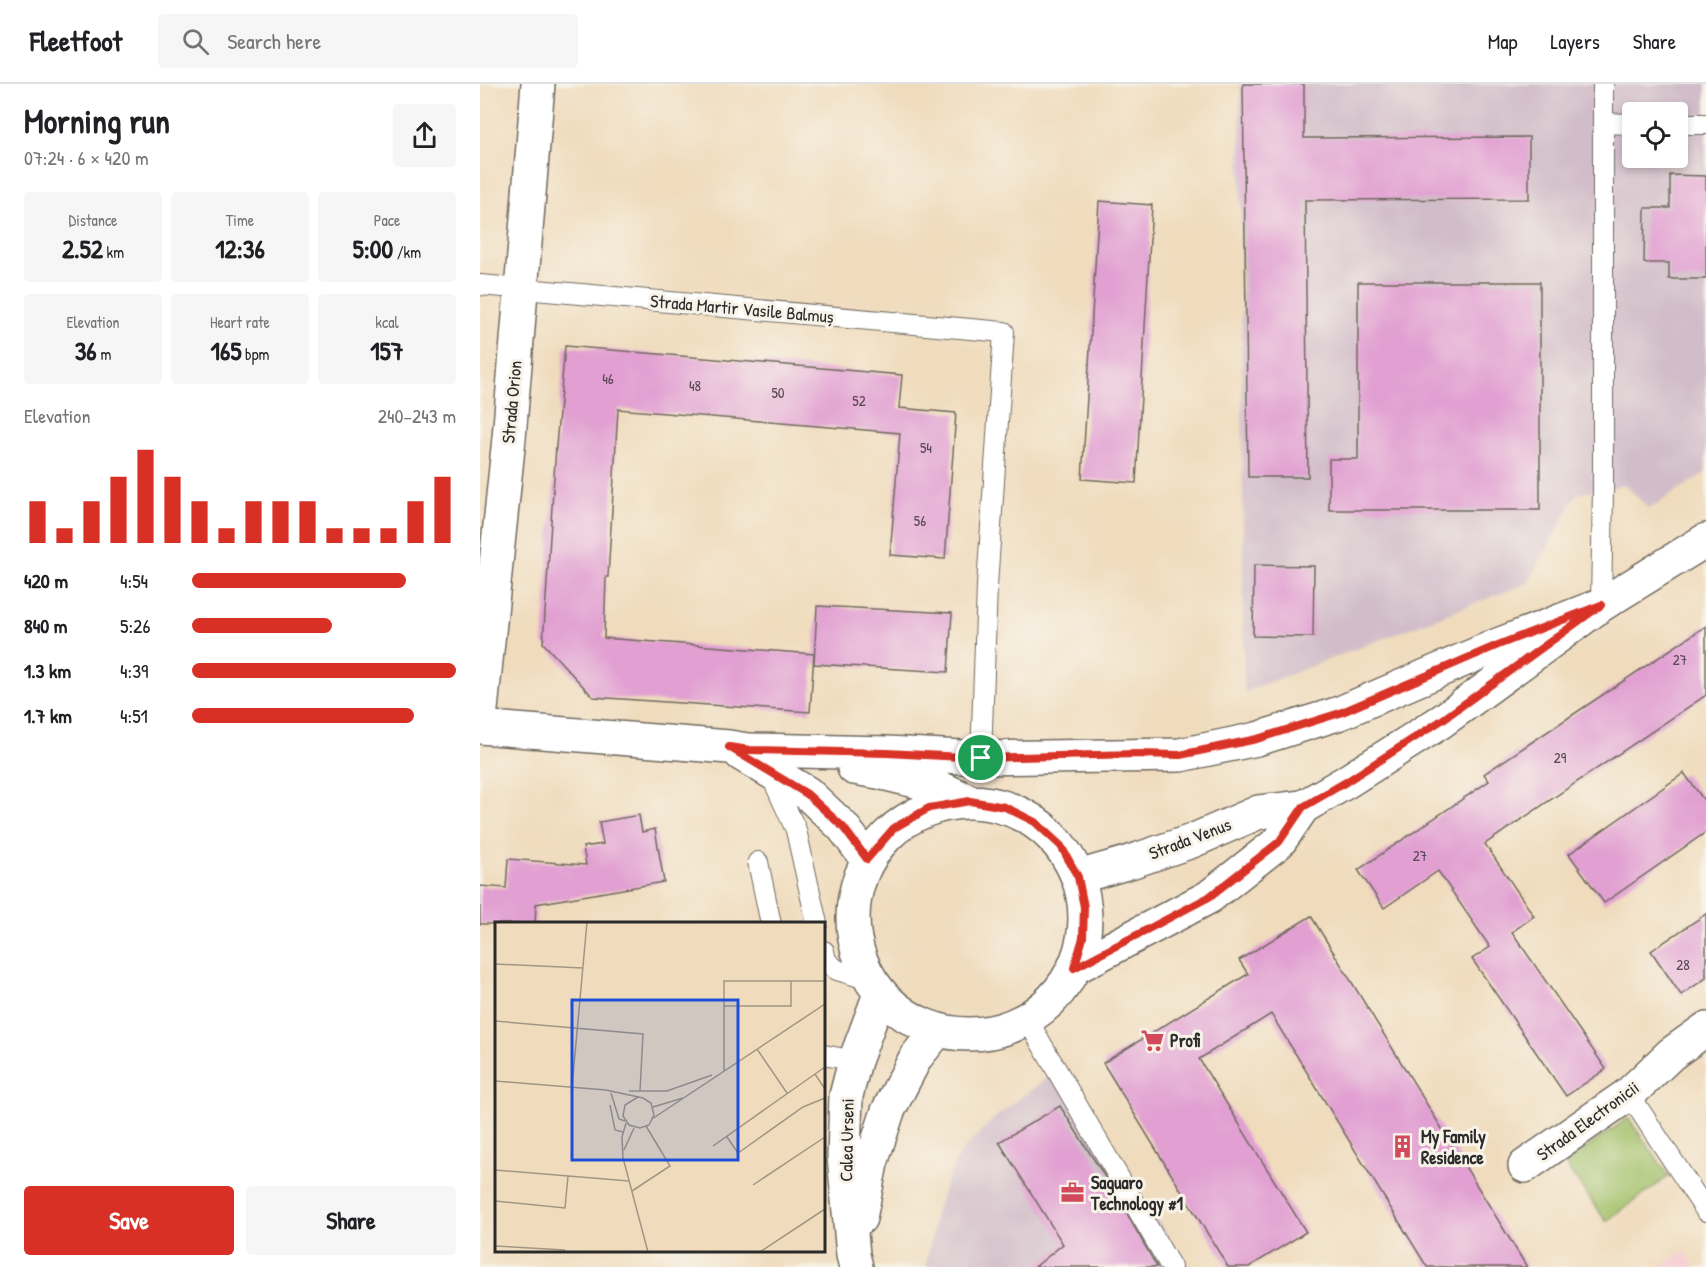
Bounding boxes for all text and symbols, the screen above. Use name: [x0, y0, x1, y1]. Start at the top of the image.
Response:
search box: [158, 14, 578, 68]
text: Fleetfoot: [30, 22, 122, 60]
icon: search: [179, 25, 212, 58]
text: Search here: [227, 26, 321, 56]
text: Map: [1488, 27, 1517, 56]
text: Layers: [1550, 27, 1600, 56]
text: Share: [1633, 27, 1676, 56]
text: Morning run: [24, 99, 170, 143]
map controls: [1622, 102, 1688, 168]
button: locate: [1622, 102, 1688, 168]
button: share: [393, 104, 456, 167]
text: 07:24 · 6 × 420 m: [24, 144, 149, 171]
text: Distance: [69, 209, 117, 231]
text: Time: [226, 209, 254, 231]
text: Pace: [374, 209, 400, 231]
text: 2.52: [62, 231, 103, 266]
text: 12:36: [215, 231, 265, 266]
text: 5:00: [353, 231, 393, 266]
text: km: [103, 241, 124, 263]
text: /km: [393, 241, 421, 263]
street label: Strada Martir Vasile Balmuș: [649, 288, 835, 329]
text: Elevation: [66, 311, 120, 333]
text: Heart rate: [210, 311, 270, 333]
text: kcal: [375, 311, 399, 333]
text: 36: [75, 333, 97, 368]
text: 165: [211, 333, 241, 368]
text: 157: [370, 333, 404, 368]
text: m: [97, 343, 111, 365]
text: bpm: [241, 343, 269, 365]
street label: Strada Orion: [495, 360, 528, 444]
house number: 46: [602, 368, 614, 389]
house number: 48: [689, 375, 701, 396]
house number: 50: [771, 382, 785, 403]
house number: 52: [852, 390, 866, 411]
text: Elevation: [24, 402, 90, 429]
text: 240–243 m: [378, 402, 456, 429]
house number: 54: [920, 437, 932, 458]
house number: 56: [914, 510, 926, 531]
text: 420 m: [24, 567, 68, 594]
text: 4:54: [120, 567, 148, 594]
text: 840 m: [24, 612, 67, 639]
text: 5:26: [120, 612, 150, 639]
house number: 27: [1673, 649, 1687, 670]
text: 1.3 km: [24, 657, 71, 684]
text: 4:39: [120, 657, 148, 684]
text: 1.7 km: [24, 702, 72, 729]
text: 4:51: [120, 702, 148, 729]
pin: [955, 732, 1006, 783]
icon: arrive: [964, 741, 997, 774]
house number: 29: [1554, 747, 1567, 768]
street label: Strada Venus: [1145, 811, 1235, 866]
house number: 27: [1413, 845, 1427, 866]
inset map: [495, 922, 825, 1252]
house number: 28: [1676, 954, 1690, 975]
supermarket icon: Profi: [1139, 1028, 1165, 1054]
place label: Profi: [1170, 1028, 1201, 1053]
street label: Strada Electronicii: [1531, 1075, 1644, 1166]
street label: Calea Urseni: [833, 1098, 860, 1182]
place label: My Family Residence: [1421, 1124, 1486, 1170]
building icon: My Family Residence: [1390, 1134, 1416, 1160]
place label: Saguaro Technology #1: [1090, 1170, 1184, 1217]
office icon: Saguaro Technology #1: [1060, 1180, 1086, 1206]
button: Save: [24, 1186, 234, 1255]
button: Share: [246, 1186, 456, 1255]

